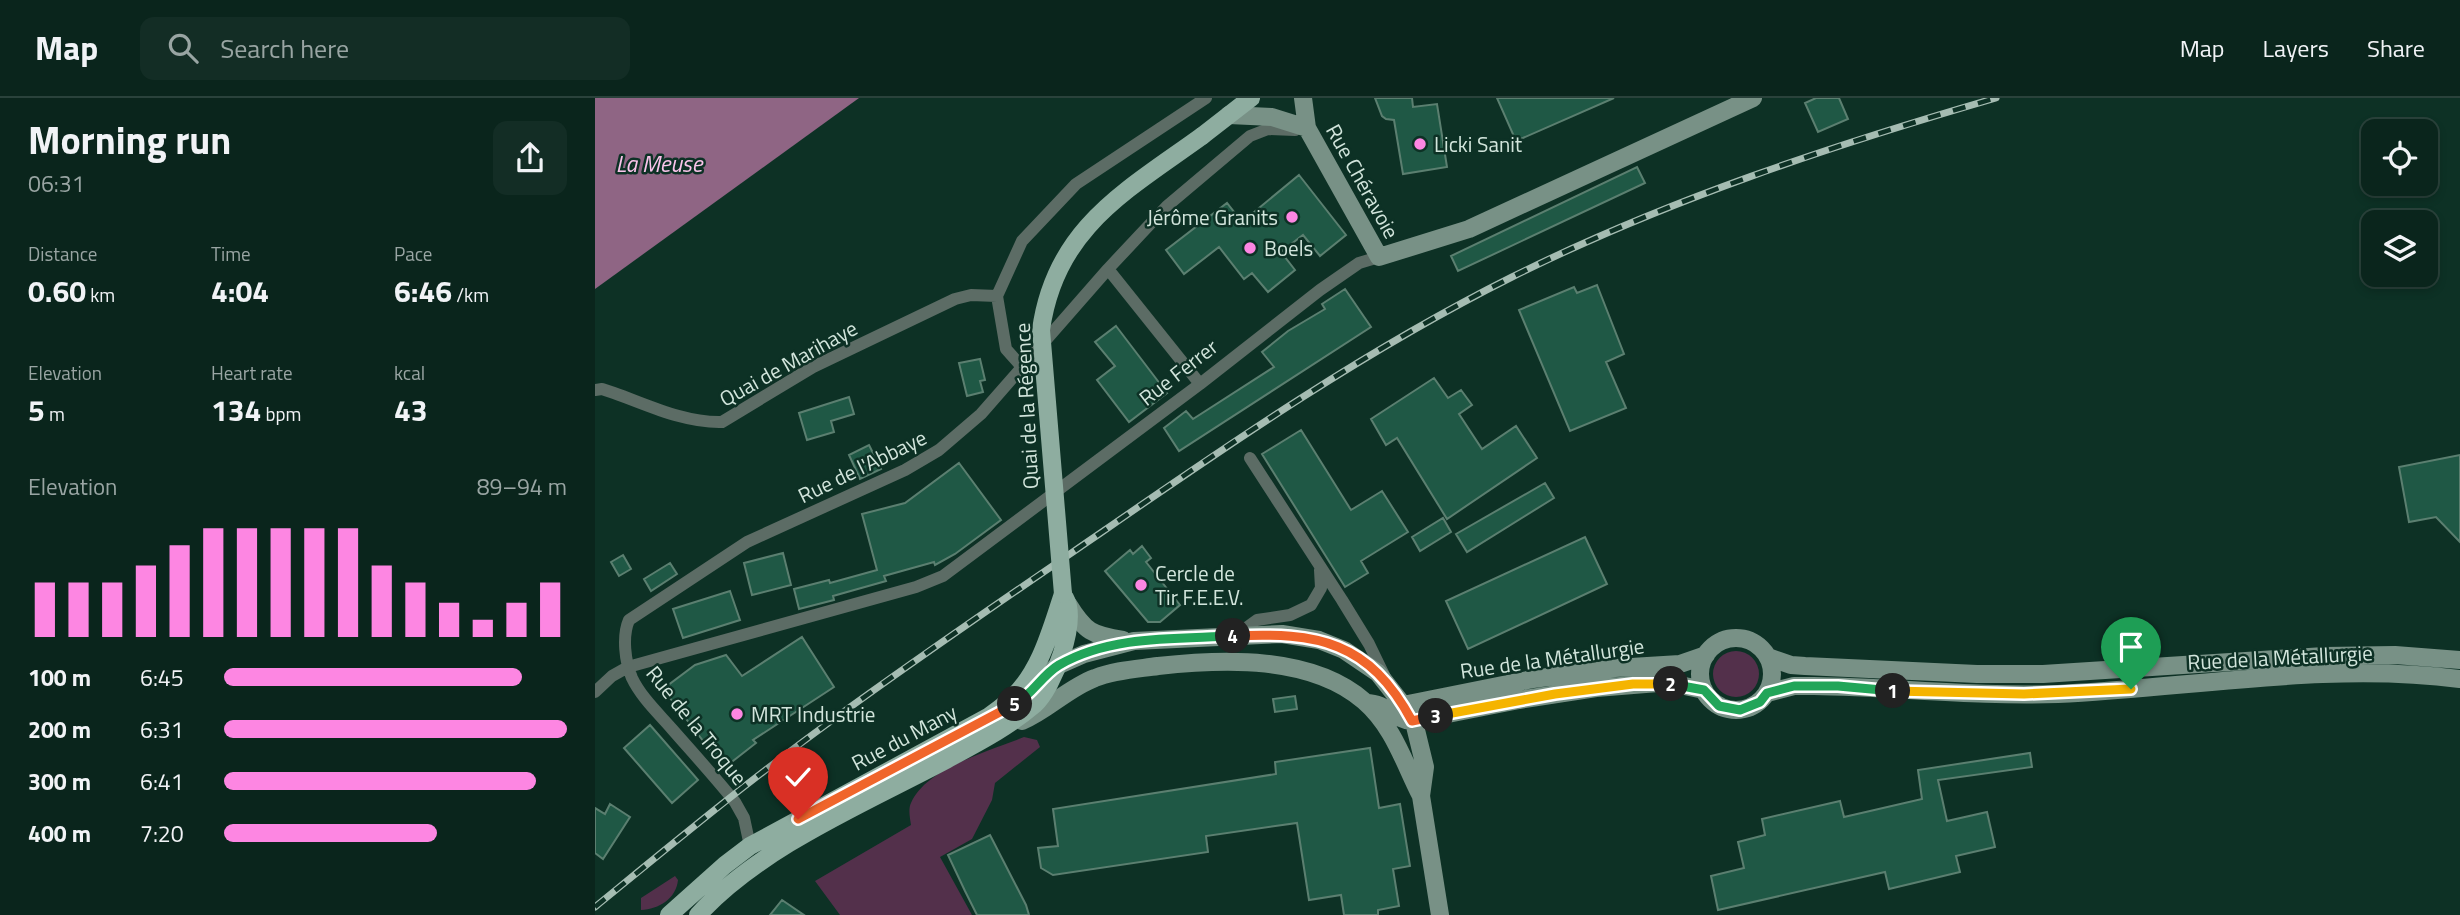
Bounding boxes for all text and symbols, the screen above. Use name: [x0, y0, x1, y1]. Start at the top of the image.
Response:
search box: [140, 17, 630, 80]
text: Map: [35, 23, 98, 73]
icon: search: [164, 29, 202, 67]
text: Search here: [220, 29, 349, 68]
text: Map: [2180, 30, 2225, 66]
text: Layers: [2263, 30, 2329, 66]
text: Share: [2367, 30, 2425, 66]
text: Morning run: [28, 111, 231, 169]
street label: Rue Chéravoie: [1318, 118, 1408, 244]
map controls: [2361, 119, 2438, 287]
button: locate: [2361, 119, 2438, 196]
button: share: [493, 121, 567, 195]
place label: Licki Sanit: [1434, 128, 1523, 160]
marker: Licki Sanit: [1412, 136, 1428, 152]
water label: La Meuse: [616, 146, 704, 181]
text: 06:31: [28, 166, 85, 201]
place label: Jérôme Granits: [1147, 201, 1278, 233]
marker: Jérôme Granits: [1284, 209, 1300, 225]
button: layers: [2361, 210, 2438, 287]
place label: Boels: [1264, 232, 1313, 264]
text: Distance: [28, 239, 97, 268]
text: Time: [211, 239, 251, 268]
text: Pace: [394, 239, 432, 268]
marker: Boels: [1242, 240, 1258, 256]
text: 0.60: [28, 268, 86, 314]
text: 4:04: [211, 268, 269, 314]
text: 6:46: [394, 268, 452, 314]
text: km: [86, 280, 115, 309]
text: /km: [452, 280, 489, 309]
street label: Quai de Marihaye: [713, 312, 863, 414]
street label: Quai de la Régence: [1006, 322, 1046, 490]
street label: Rue Ferrer: [1132, 331, 1224, 413]
text: Elevation: [28, 358, 102, 387]
text: Heart rate: [211, 358, 293, 387]
text: kcal: [394, 358, 425, 387]
text: 5: [28, 387, 45, 433]
text: 134: [211, 387, 261, 433]
text: 43: [394, 387, 428, 433]
text: m: [45, 399, 65, 428]
text: bpm: [261, 399, 301, 428]
street label: Rue de l'Abbaye: [792, 421, 932, 511]
text: Elevation: [28, 469, 117, 504]
text: 89–94 m: [477, 469, 567, 504]
place label: Cercle de Tir F.E.E.V.: [1155, 557, 1243, 613]
marker: Cercle de Tir F.E.E.V.: [1133, 577, 1149, 593]
pin: [2101, 617, 2161, 689]
pin: 4: [1215, 618, 1251, 654]
text: 4: [1227, 621, 1238, 650]
icon: arrive: [2112, 628, 2150, 666]
street label: Rue de la Métallurgie: [1458, 629, 1646, 687]
street label: Rue de la Métallurgie: [2187, 636, 2373, 678]
street label: Rue de la Troque: [639, 658, 755, 792]
text: 100 m: [28, 660, 91, 695]
text: 6:45: [140, 660, 184, 695]
pin: 2: [1653, 666, 1689, 702]
text: 2: [1665, 669, 1676, 698]
pin: 1: [1875, 674, 1911, 708]
text: 1: [1887, 676, 1898, 705]
pin: 5: [997, 686, 1033, 722]
text: 5: [1009, 689, 1020, 718]
street label: Rue du Many: [845, 696, 963, 778]
place label: MRT Industrie: [751, 698, 875, 730]
pin: 3: [1419, 698, 1453, 734]
text: 3: [1430, 701, 1441, 730]
marker: MRT Industrie: [729, 706, 745, 722]
text: 200 m: [28, 712, 91, 747]
text: 6:31: [140, 712, 184, 747]
pin: [768, 747, 828, 819]
icon: check: [779, 758, 817, 796]
text: 300 m: [28, 764, 91, 799]
text: 6:41: [140, 764, 184, 799]
text: 400 m: [28, 816, 91, 851]
text: 7:20: [140, 816, 184, 851]

